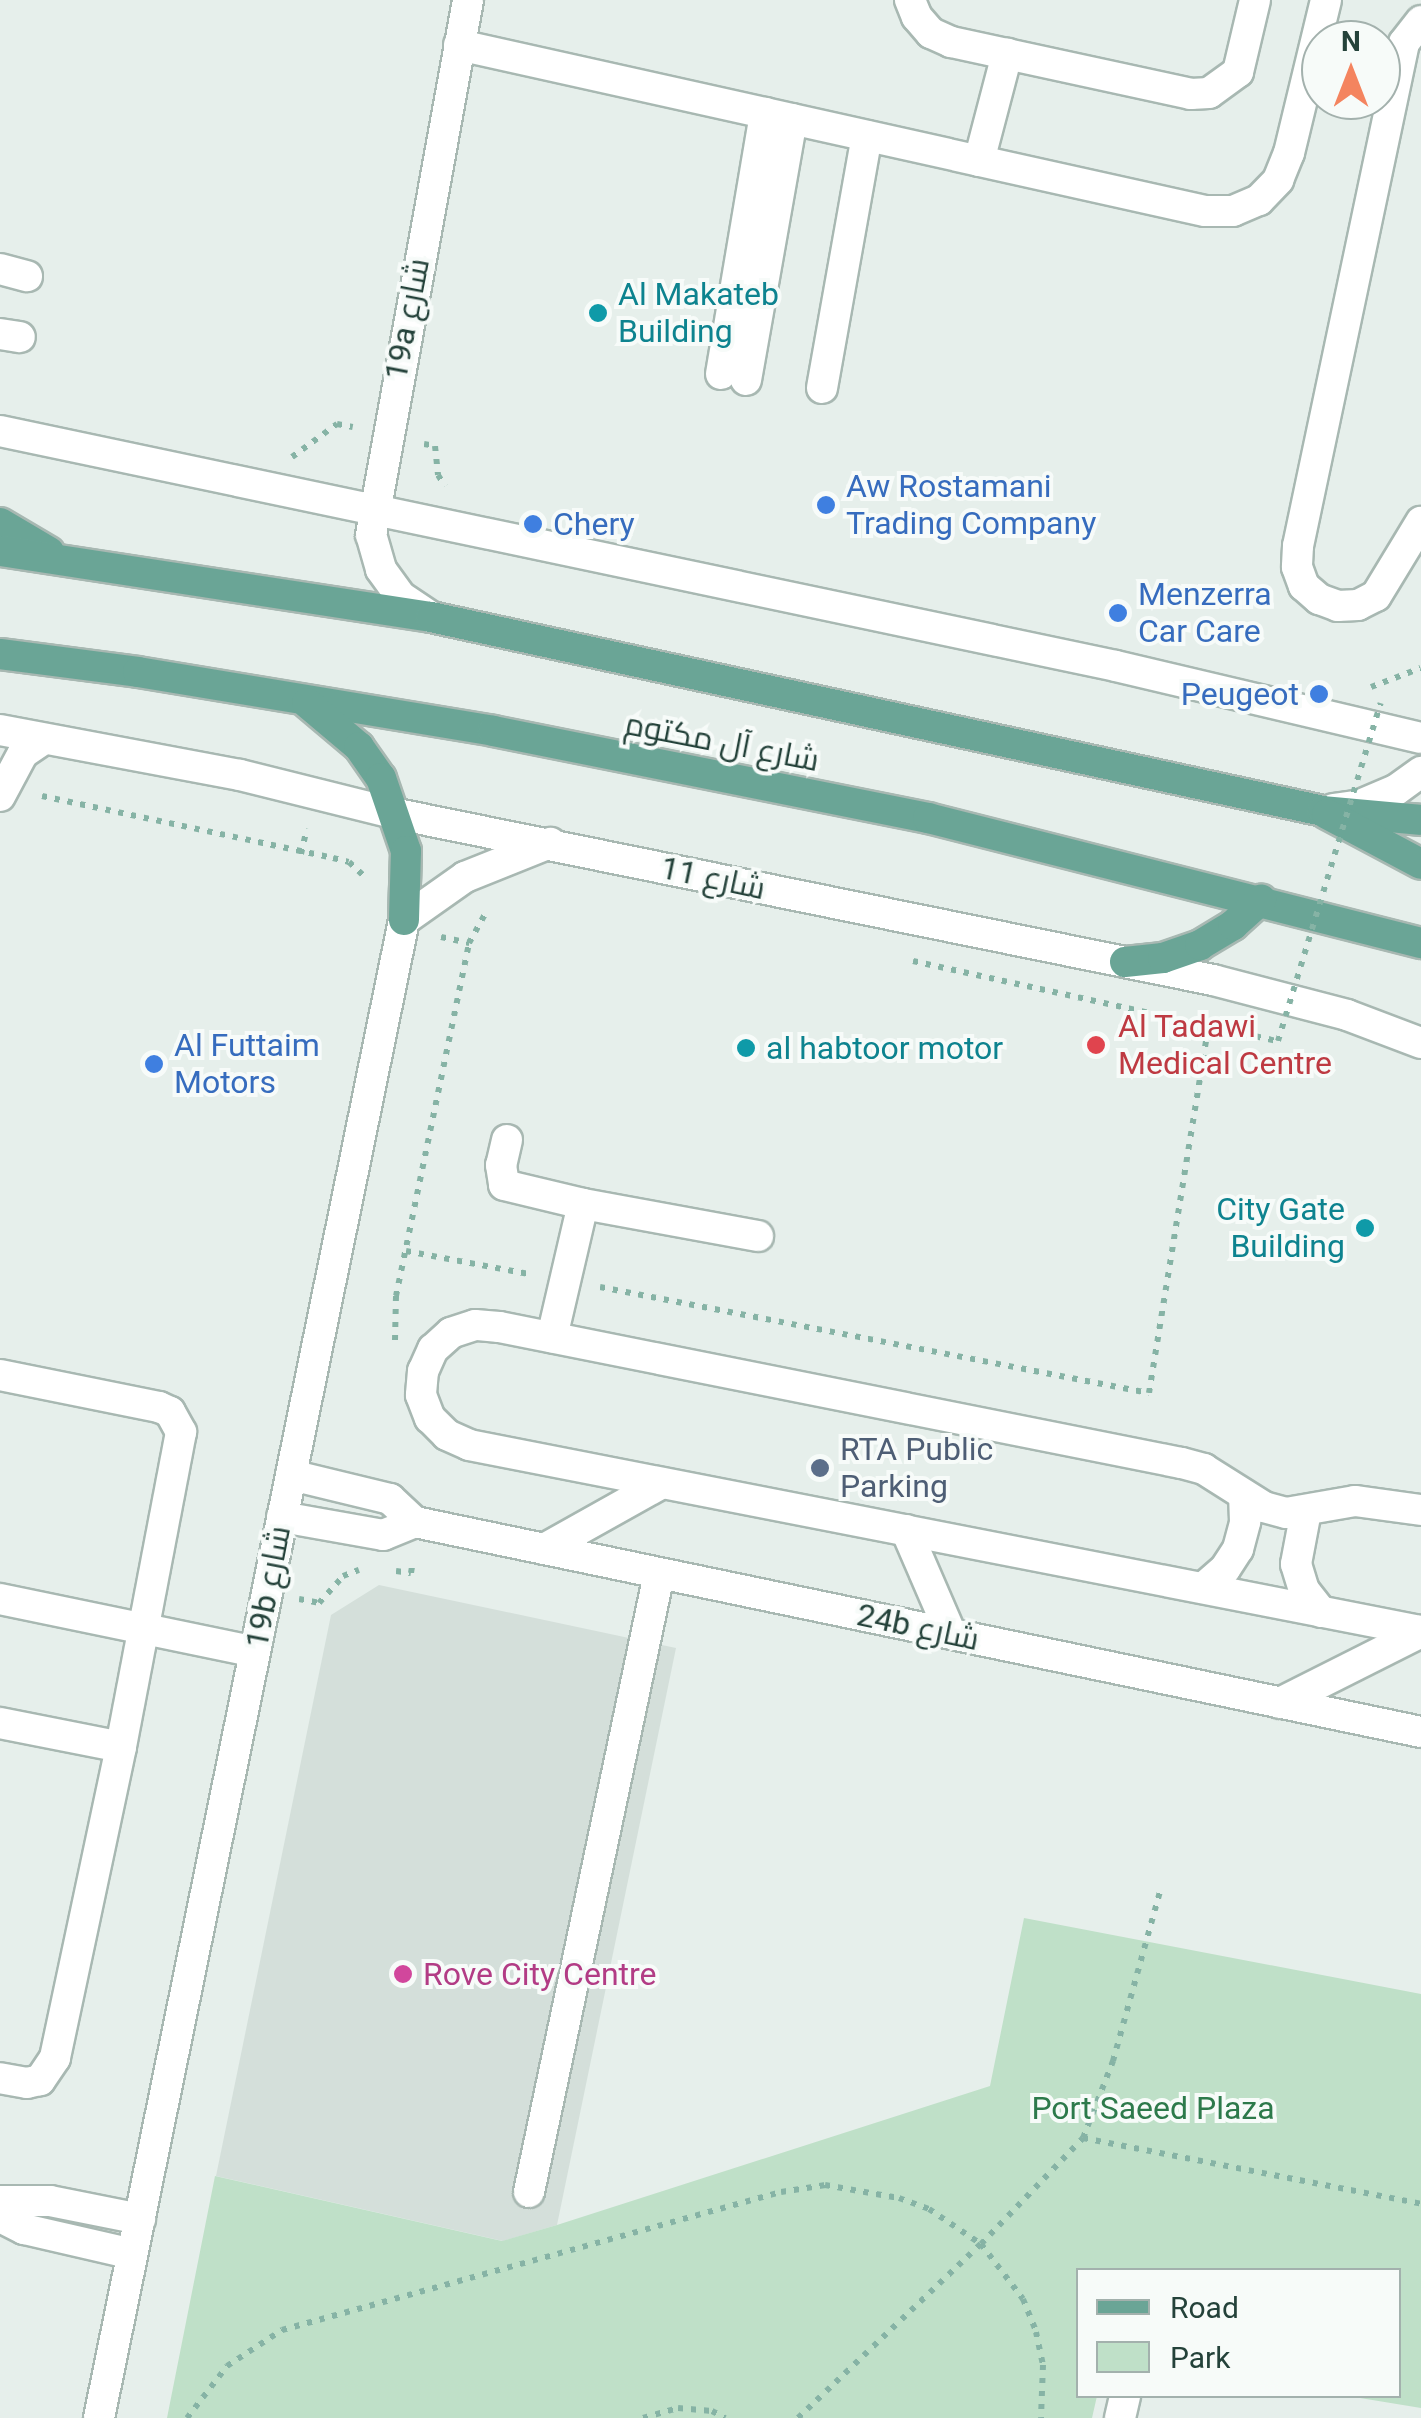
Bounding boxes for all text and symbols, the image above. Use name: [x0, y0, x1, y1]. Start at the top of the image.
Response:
north arrow: [1301, 20, 1401, 120]
text: N: [1341, 25, 1361, 58]
street label: 19a شارع: [376, 255, 438, 383]
place label: Al Makateb Building: [618, 276, 779, 351]
marker: Al Makateb Building: [587, 302, 609, 324]
place label: Aw Rostamani Trading Company: [846, 468, 1096, 543]
marker: Aw Rostamani Trading Company: [815, 494, 837, 516]
place label: Chery: [553, 505, 635, 543]
marker: Chery: [522, 513, 544, 535]
place label: Menzerra Car Care: [1138, 576, 1272, 651]
marker: Menzerra Car Care: [1107, 602, 1129, 624]
place label: Peugeot: [1181, 675, 1299, 713]
marker: Peugeot: [1308, 683, 1330, 705]
street label: شارع آل مكتوم: [621, 704, 823, 780]
street label: شارع 11: [657, 848, 769, 908]
place label: Al Tadawi Medical Centre: [1118, 1008, 1332, 1083]
place label: Al Futtaim Motors: [174, 1027, 320, 1102]
place label: al habtoor motor: [766, 1029, 1003, 1067]
marker: Al Tadawi Medical Centre: [1083, 1032, 1109, 1058]
marker: al habtoor motor: [735, 1037, 757, 1059]
marker: Al Futtaim Motors: [143, 1053, 165, 1075]
place label: City Gate Building: [1216, 1191, 1345, 1266]
marker: City Gate Building: [1354, 1217, 1376, 1239]
place label: RTA Public Parking: [840, 1431, 993, 1506]
marker: RTA Public Parking: [809, 1457, 831, 1479]
street label: 19b شارع: [237, 1523, 299, 1651]
street label: 24b شارع: [853, 1595, 983, 1659]
place label: Rove City Centre: [423, 1955, 657, 1993]
marker: Rove City Centre: [392, 1963, 414, 1985]
park label: Port Saeed Plaza: [1031, 2089, 1275, 2127]
legend: [1076, 2268, 1401, 2398]
text: Road: [1170, 2290, 1239, 2325]
text: Park: [1170, 2340, 1230, 2375]

